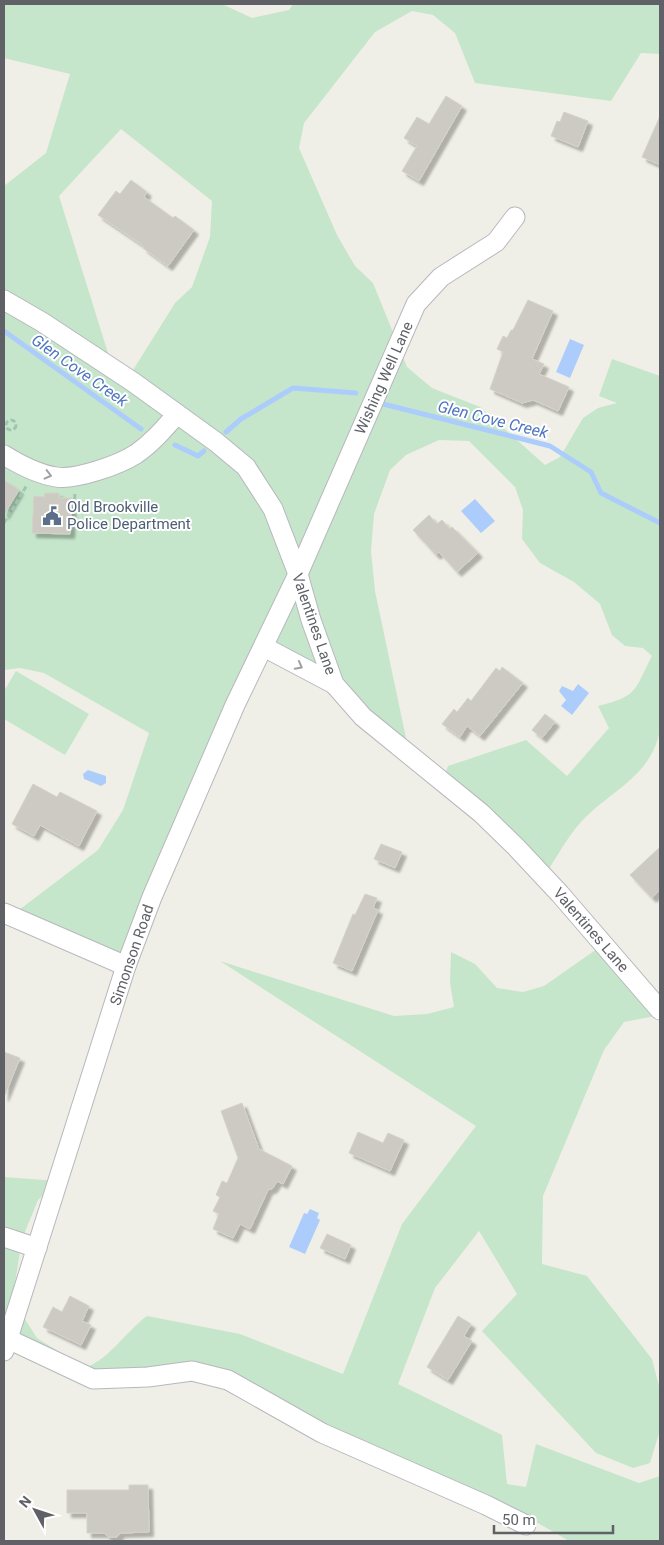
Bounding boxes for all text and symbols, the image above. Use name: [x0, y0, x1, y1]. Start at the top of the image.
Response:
street label: Wishing Well Lane: [351, 319, 417, 437]
water label: Glen Cove Creek: [28, 330, 132, 411]
water label: Glen Cove Creek: [436, 397, 551, 443]
one-way arrow: [43, 469, 52, 480]
place label: Old Brookville Police Department: [67, 498, 191, 533]
public building icon: Old Brookville Police Department: [41, 505, 63, 527]
street label: Valentines Lane: [288, 571, 340, 677]
one-way arrow: [294, 660, 303, 670]
street label: Valentines Lane: [549, 884, 633, 976]
street label: Simonson Road: [106, 902, 158, 1008]
north arrow: [10, 1485, 60, 1535]
text: N: [16, 1493, 34, 1511]
scale bar: [494, 1502, 613, 1534]
text: 50 m: [502, 1511, 536, 1529]

